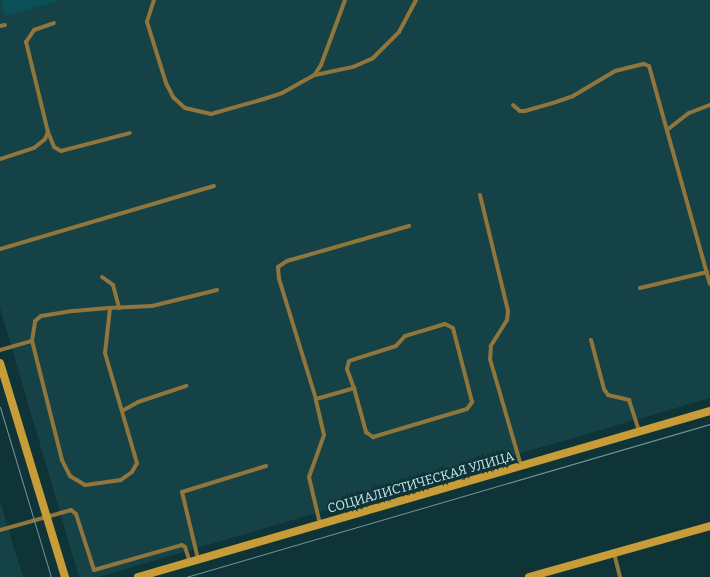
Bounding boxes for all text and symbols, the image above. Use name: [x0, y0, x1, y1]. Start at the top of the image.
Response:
street label: СОЦИАЛИСТИЧЕСКАЯ УЛИЦА: [326, 449, 516, 517]

